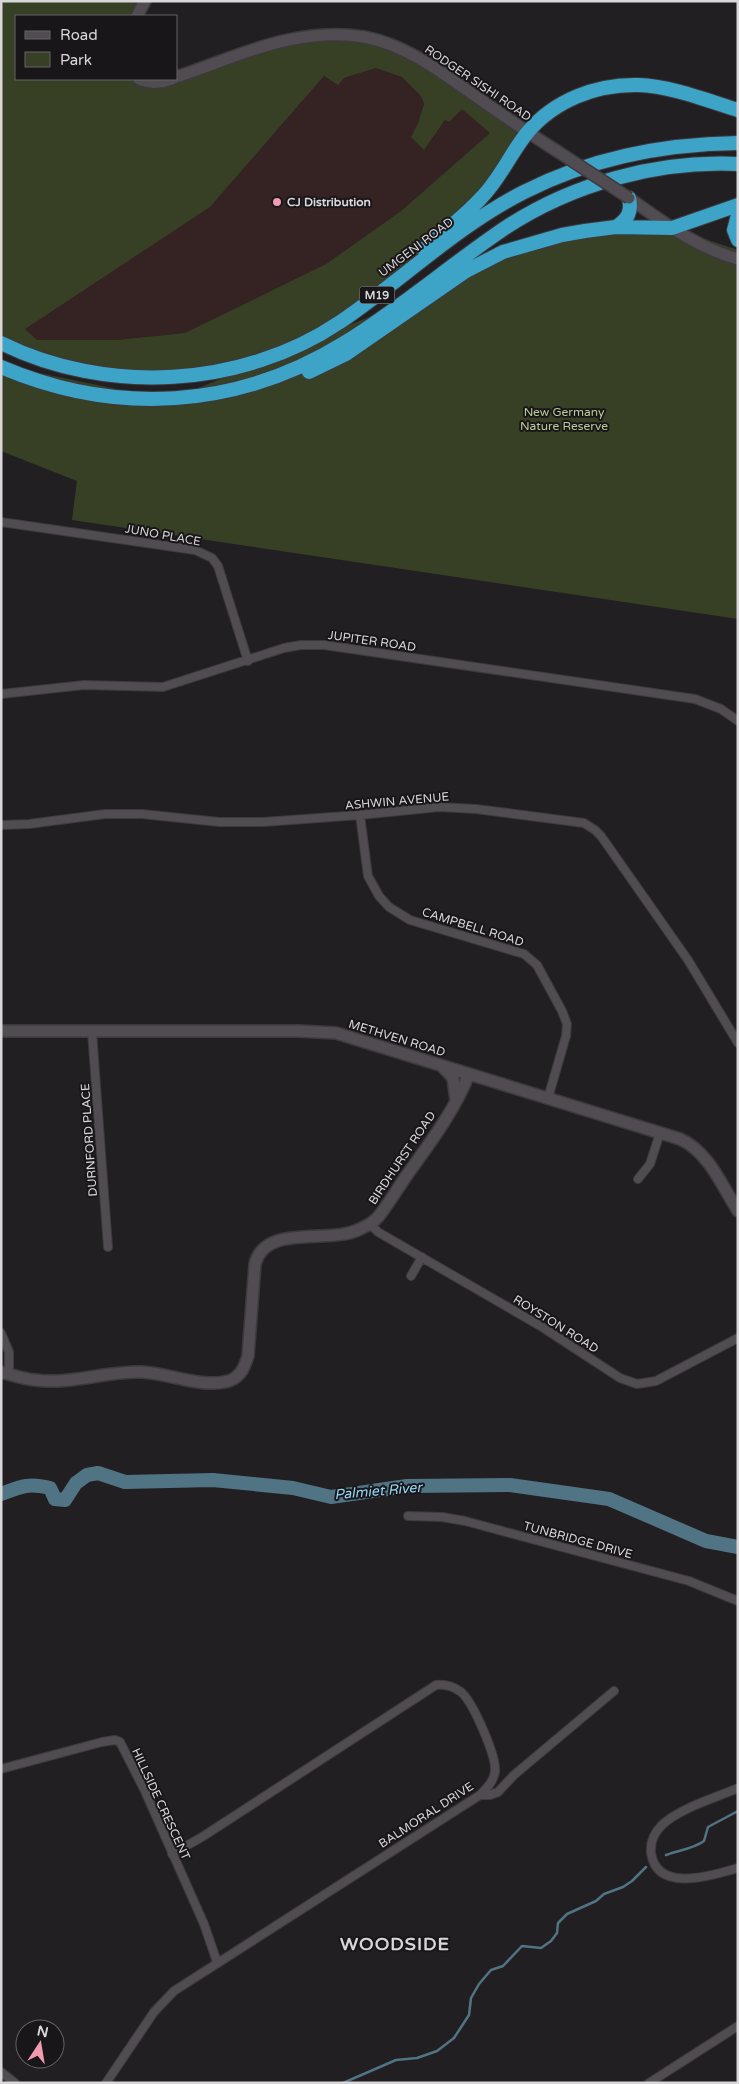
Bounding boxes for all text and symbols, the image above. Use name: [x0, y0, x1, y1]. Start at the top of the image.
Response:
legend: [15, 15, 178, 80]
text: Road: [60, 26, 98, 44]
street label: RODGER SISHI ROAD: [422, 42, 534, 124]
text: Park: [60, 51, 92, 69]
place label: CJ Distribution: [287, 195, 371, 209]
marker: CJ Distribution: [271, 196, 283, 208]
street label: UMGENI ROAD: [376, 214, 456, 280]
road number: M19: [360, 286, 394, 304]
park label: New Germany Nature Reserve: [520, 405, 608, 433]
street label: JUNO PLACE: [124, 521, 202, 549]
street label: JUPITER ROAD: [327, 628, 417, 654]
street label: ASHWIN AVENUE: [344, 789, 450, 813]
street label: CAMPBELL ROAD: [420, 905, 526, 949]
street label: METHVEN ROAD: [347, 1017, 447, 1059]
street label: DURNFORD PLACE: [78, 1083, 100, 1197]
street label: BIRDHURST ROAD: [366, 1109, 438, 1207]
street label: ROYSTON ROAD: [511, 1292, 601, 1356]
water label: Palmiet River: [334, 1479, 424, 1503]
street label: TUNBRIDGE DRIVE: [522, 1519, 634, 1561]
street label: HILLSIDE CRESCENT: [129, 1746, 193, 1863]
street label: BALMORAL DRIVE: [376, 1779, 476, 1851]
district label: WOODSIDE: [340, 1933, 450, 1955]
north arrow: [15, 2019, 65, 2069]
text: N: [35, 2022, 50, 2041]

